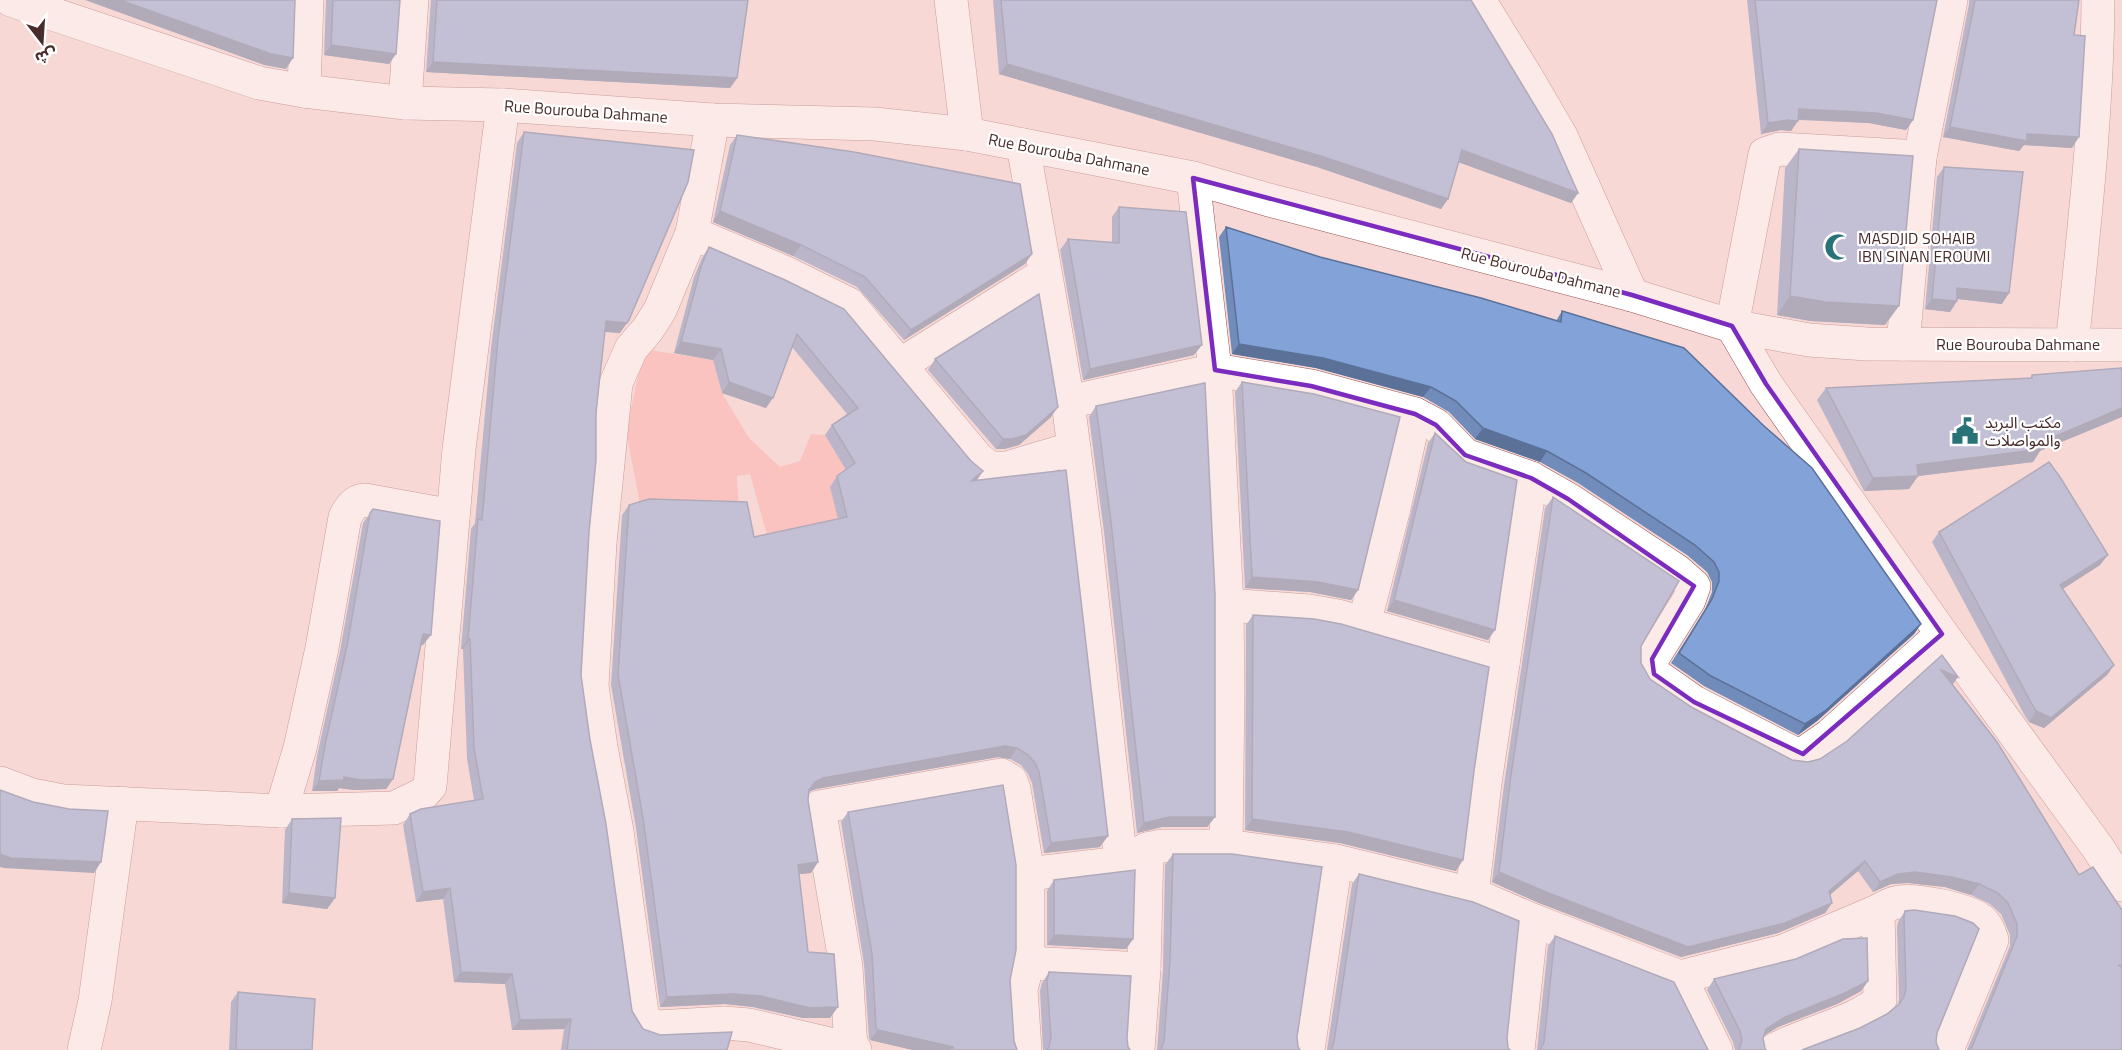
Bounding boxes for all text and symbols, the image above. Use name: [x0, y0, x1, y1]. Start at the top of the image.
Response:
north arrow: [12, 12, 72, 72]
text: ش: [32, 42, 60, 71]
street label: Rue Bourouba Dahmane: [503, 93, 669, 129]
street label: Rue Bourouba Dahmane: [986, 127, 1152, 181]
place label: MASDJID SOHAIB IBN SINAN EROUMI: [1858, 226, 1990, 268]
mosque icon: MASDJID SOHAIB IBN SINAN EROUMI: [1823, 232, 1853, 262]
street label: Rue Bourouba Dahmane: [1459, 241, 1623, 303]
street label: Rue Bourouba Dahmane: [1936, 332, 2100, 356]
place label: مكتب البريد والمواصلات: [1985, 410, 2061, 452]
public building icon: مكتب البريد والمواصلات: [1950, 416, 1980, 446]

